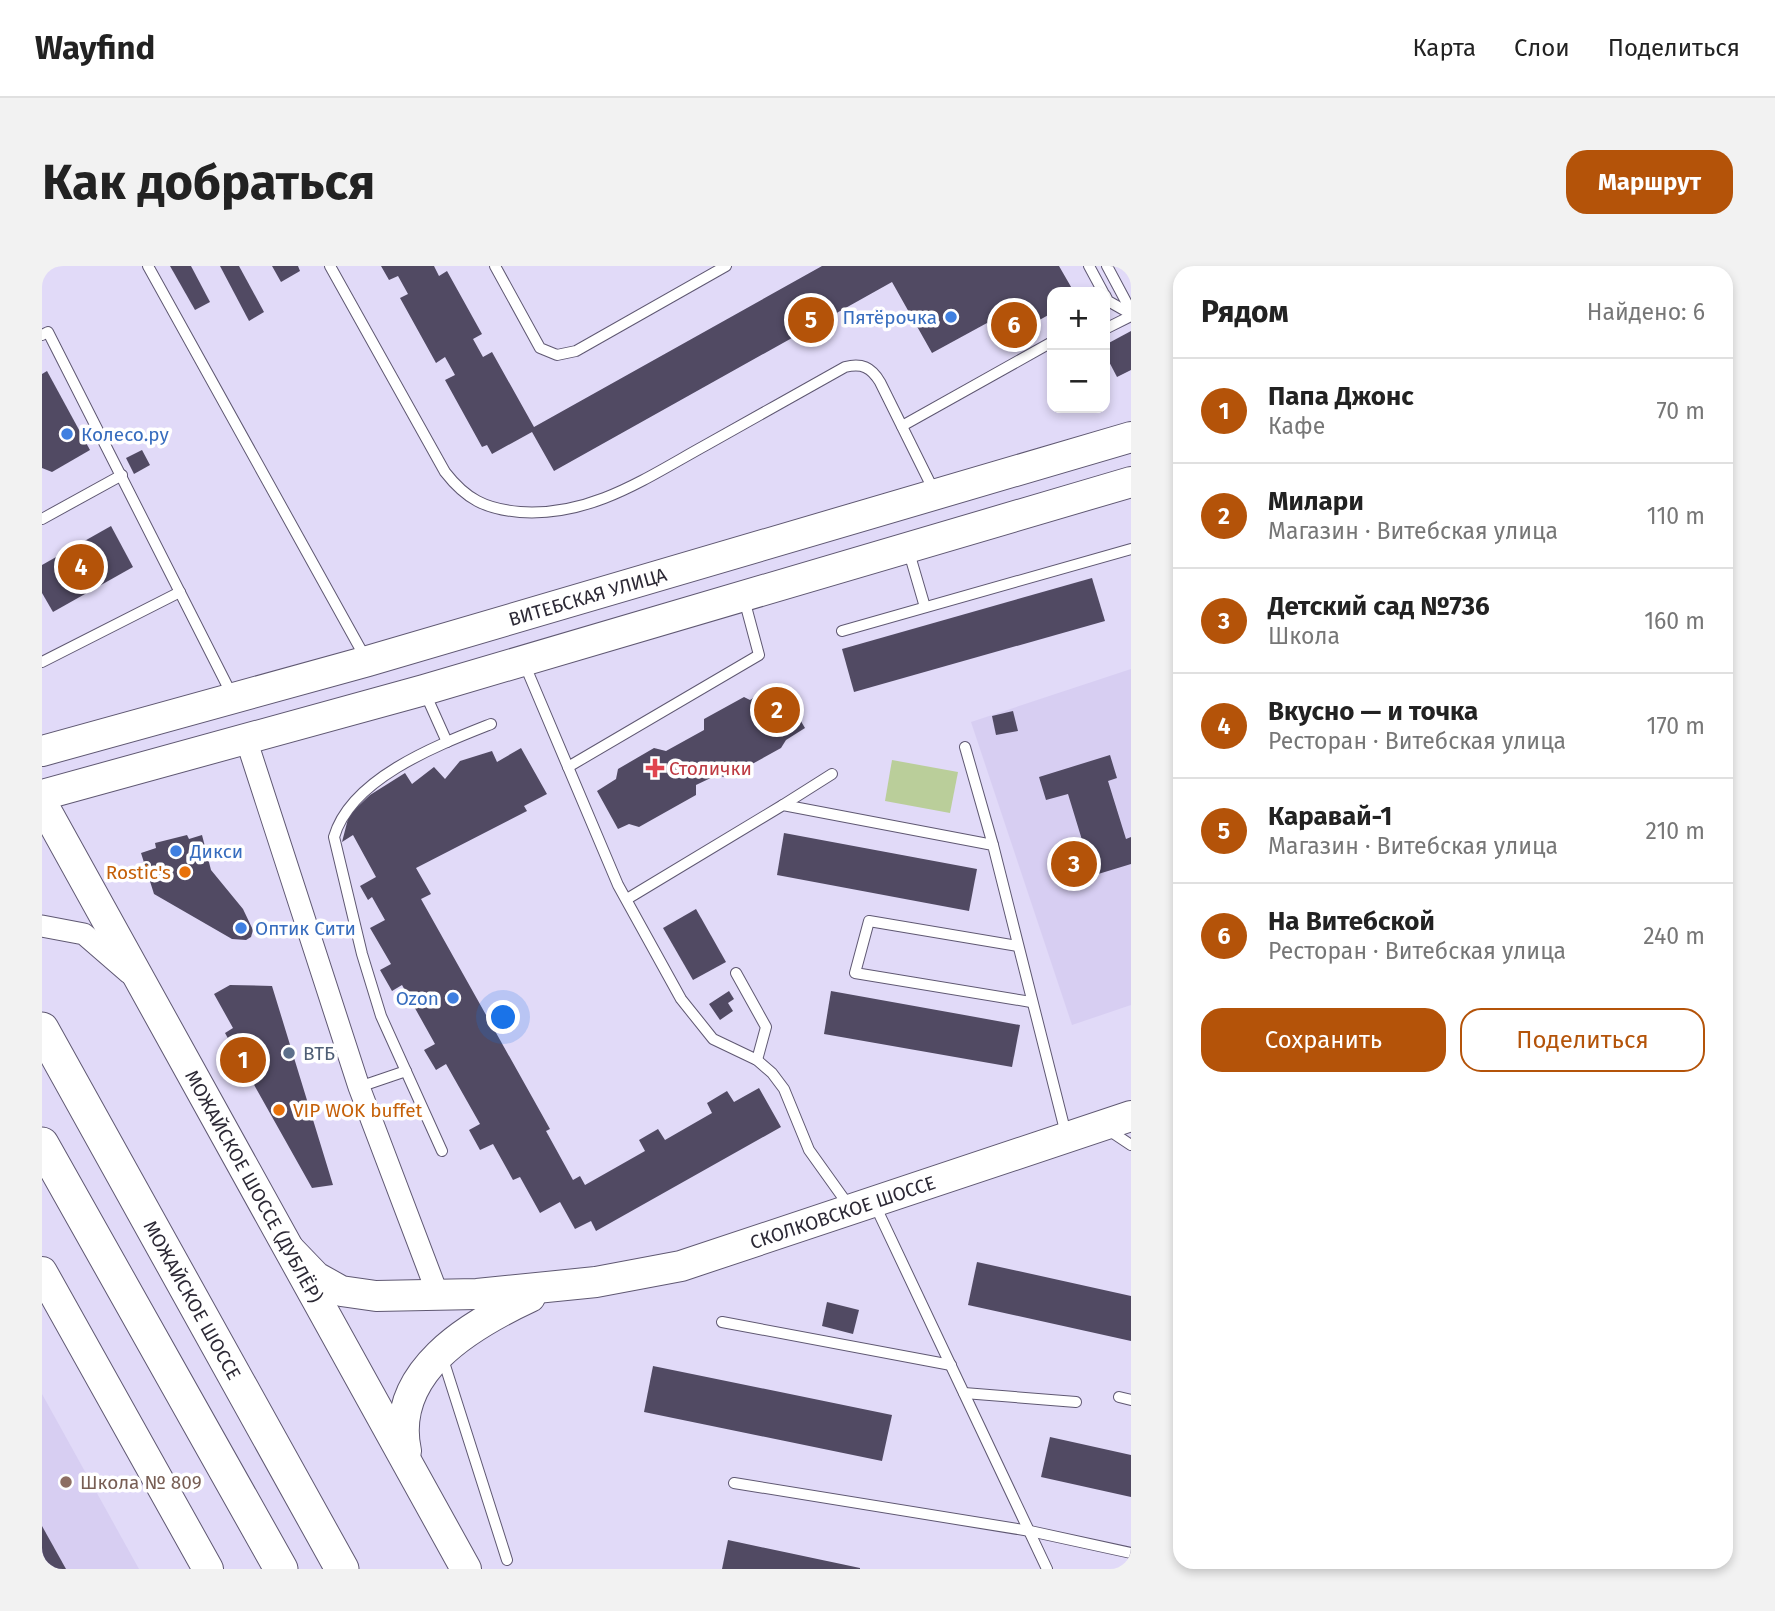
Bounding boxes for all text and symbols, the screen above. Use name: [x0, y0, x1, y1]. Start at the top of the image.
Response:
text: Wayfind: [35, 28, 155, 68]
text: Карта: [1412, 34, 1476, 62]
text: Слои: [1514, 34, 1570, 62]
text: Поделиться: [1608, 34, 1740, 62]
button: Маршрут: [1566, 150, 1733, 214]
text: Как добраться: [42, 153, 375, 212]
map controls: [1047, 287, 1110, 413]
button: +: [1047, 287, 1110, 350]
pin: 5: [788, 294, 834, 346]
text: Рядом: [1201, 294, 1289, 330]
text: Найдено: 6: [1587, 298, 1705, 326]
pin: 6: [991, 299, 1037, 351]
place label: Пятёрочка: [842, 306, 937, 329]
marker: Пятёрочка: [943, 309, 959, 325]
button: −: [1047, 350, 1110, 413]
text: Папа Джонс: [1268, 381, 1414, 412]
text: 1: [1219, 397, 1229, 425]
text: 70 m: [1656, 397, 1705, 425]
text: Кафе: [1268, 412, 1325, 440]
place label: Колесо.ру: [81, 423, 170, 446]
marker: Колесо.ру: [59, 426, 75, 442]
text: Милари: [1268, 486, 1364, 517]
text: 2: [1218, 502, 1230, 530]
text: 110 m: [1647, 502, 1705, 530]
text: Магазин · Витебская улица: [1268, 517, 1558, 545]
pin: 4: [58, 541, 104, 593]
street label: ВИТЕБСКАЯ УЛИЦА: [506, 562, 669, 631]
text: Детский сад №736: [1268, 591, 1490, 622]
text: 3: [1218, 607, 1230, 635]
text: 160 m: [1644, 607, 1705, 635]
text: Школа: [1268, 622, 1340, 650]
pin: 2: [754, 684, 800, 736]
text: Вкусно — и точка: [1268, 696, 1478, 727]
text: 4: [1218, 712, 1231, 740]
text: 170 m: [1646, 712, 1705, 740]
text: Ресторан · Витебская улица: [1268, 727, 1566, 755]
place label: Столички: [669, 757, 752, 780]
marker: Столички: [647, 760, 663, 776]
text: Каравай-1: [1268, 801, 1392, 832]
text: 5: [1218, 817, 1230, 845]
text: 210 m: [1646, 817, 1705, 845]
text: Магазин · Витебская улица: [1268, 832, 1558, 860]
pin: 3: [1051, 838, 1097, 890]
place label: Дикси: [189, 840, 243, 863]
marker: Дикси: [168, 843, 184, 859]
place label: Rostic's: [106, 861, 171, 884]
marker: Rostic's: [177, 864, 193, 880]
text: На Витебской: [1268, 906, 1435, 937]
place label: Оптик Сити: [255, 917, 356, 940]
marker: Оптик Сити: [233, 920, 249, 936]
text: 6: [1218, 922, 1230, 950]
text: 240 m: [1643, 922, 1705, 950]
text: Ресторан · Витебская улица: [1268, 937, 1566, 965]
place label: Ozon: [396, 987, 439, 1010]
marker: Ozon: [445, 990, 461, 1006]
your location: [486, 1000, 520, 1034]
button: Сохранить: [1201, 1008, 1446, 1072]
button: Поделиться: [1460, 1008, 1705, 1072]
pin: 1: [220, 1034, 266, 1086]
place label: ВТБ: [303, 1042, 335, 1065]
marker: ВТБ: [281, 1045, 297, 1061]
street label: МОЖАЙСКОЕ ШОССЕ (ДУБЛЁР): [181, 1066, 329, 1306]
place label: VIP WOK buffet: [293, 1099, 423, 1122]
marker: VIP WOK buffet: [271, 1102, 287, 1118]
street label: СКОЛКОВСКОЕ ШОССЕ: [747, 1170, 938, 1254]
street label: МОЖАЙСКОЕ ШОССЕ: [139, 1215, 245, 1383]
place label: Школа № 809: [80, 1471, 202, 1494]
marker: Школа № 809: [58, 1474, 74, 1490]

